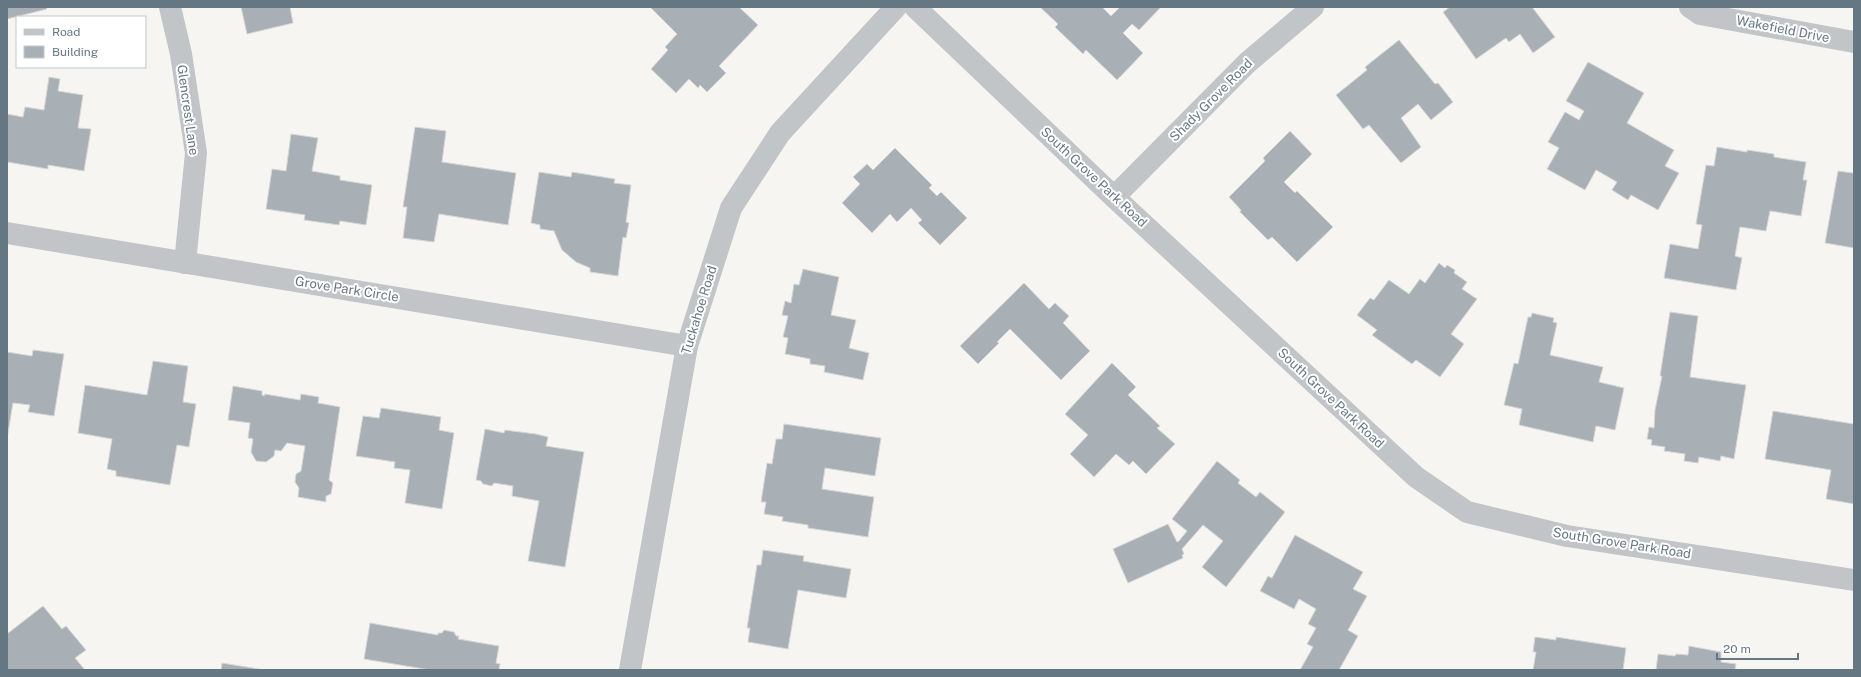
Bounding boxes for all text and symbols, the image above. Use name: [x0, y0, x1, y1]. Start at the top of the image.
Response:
street label: Wakefield Drive: [1735, 13, 1831, 45]
legend: [16, 16, 146, 68]
text: Road: [52, 25, 80, 39]
text: Building: [52, 45, 98, 59]
street label: Shady Grove Road: [1167, 56, 1255, 144]
street label: Glencrest Lane: [174, 64, 202, 156]
street label: South Grove Park Road: [1038, 124, 1150, 230]
street label: Tuckahoe Road: [678, 264, 720, 356]
street label: Grove Park Circle: [294, 273, 400, 305]
street label: South Grove Park Road: [1275, 345, 1387, 451]
street label: South Grove Park Road: [1552, 525, 1692, 561]
scale bar: [1717, 635, 1798, 661]
text: 20 m: [1723, 642, 1751, 656]

